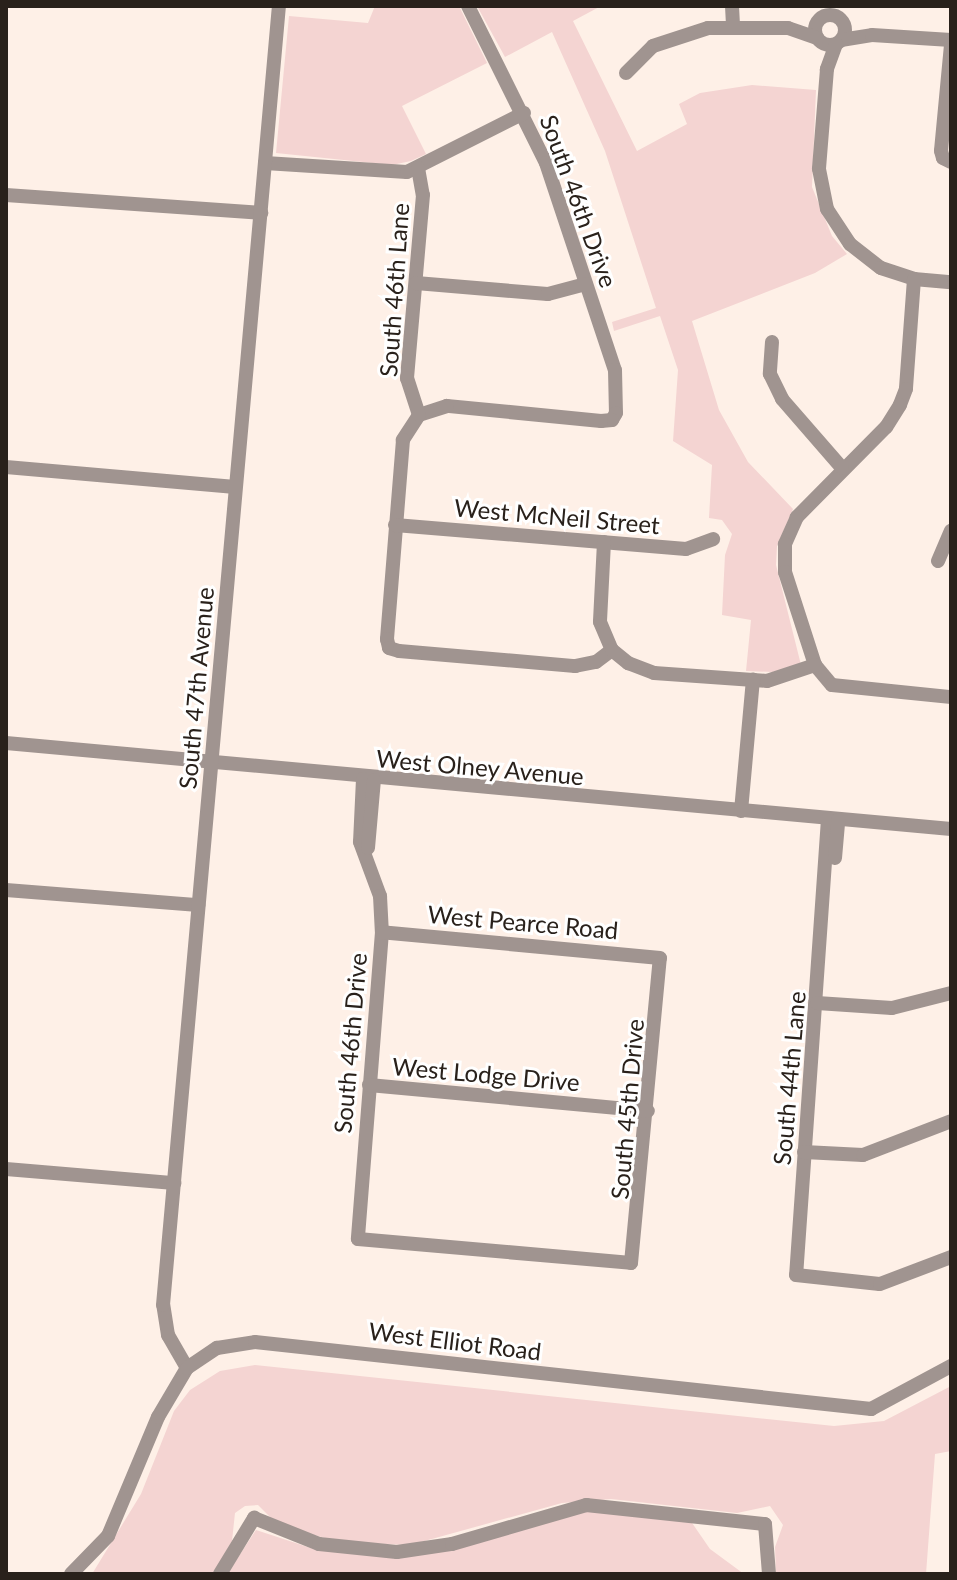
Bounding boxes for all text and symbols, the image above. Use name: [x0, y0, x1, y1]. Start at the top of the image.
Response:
street label: South 46th Drive: [534, 111, 624, 291]
street label: South 46th Lane: [374, 202, 414, 378]
street label: West McNeil Street: [453, 493, 661, 539]
street label: South 47th Avenue: [173, 585, 219, 791]
street label: West Olney Avenue: [374, 744, 586, 790]
street label: West Pearce Road: [426, 899, 620, 945]
street label: South 46th Drive: [328, 951, 372, 1135]
street label: South 44th Lane: [767, 990, 811, 1166]
street label: South 45th Drive: [605, 1017, 649, 1201]
street label: West Lodge Drive: [391, 1051, 581, 1097]
street label: West Elliot Road: [367, 1316, 543, 1366]

